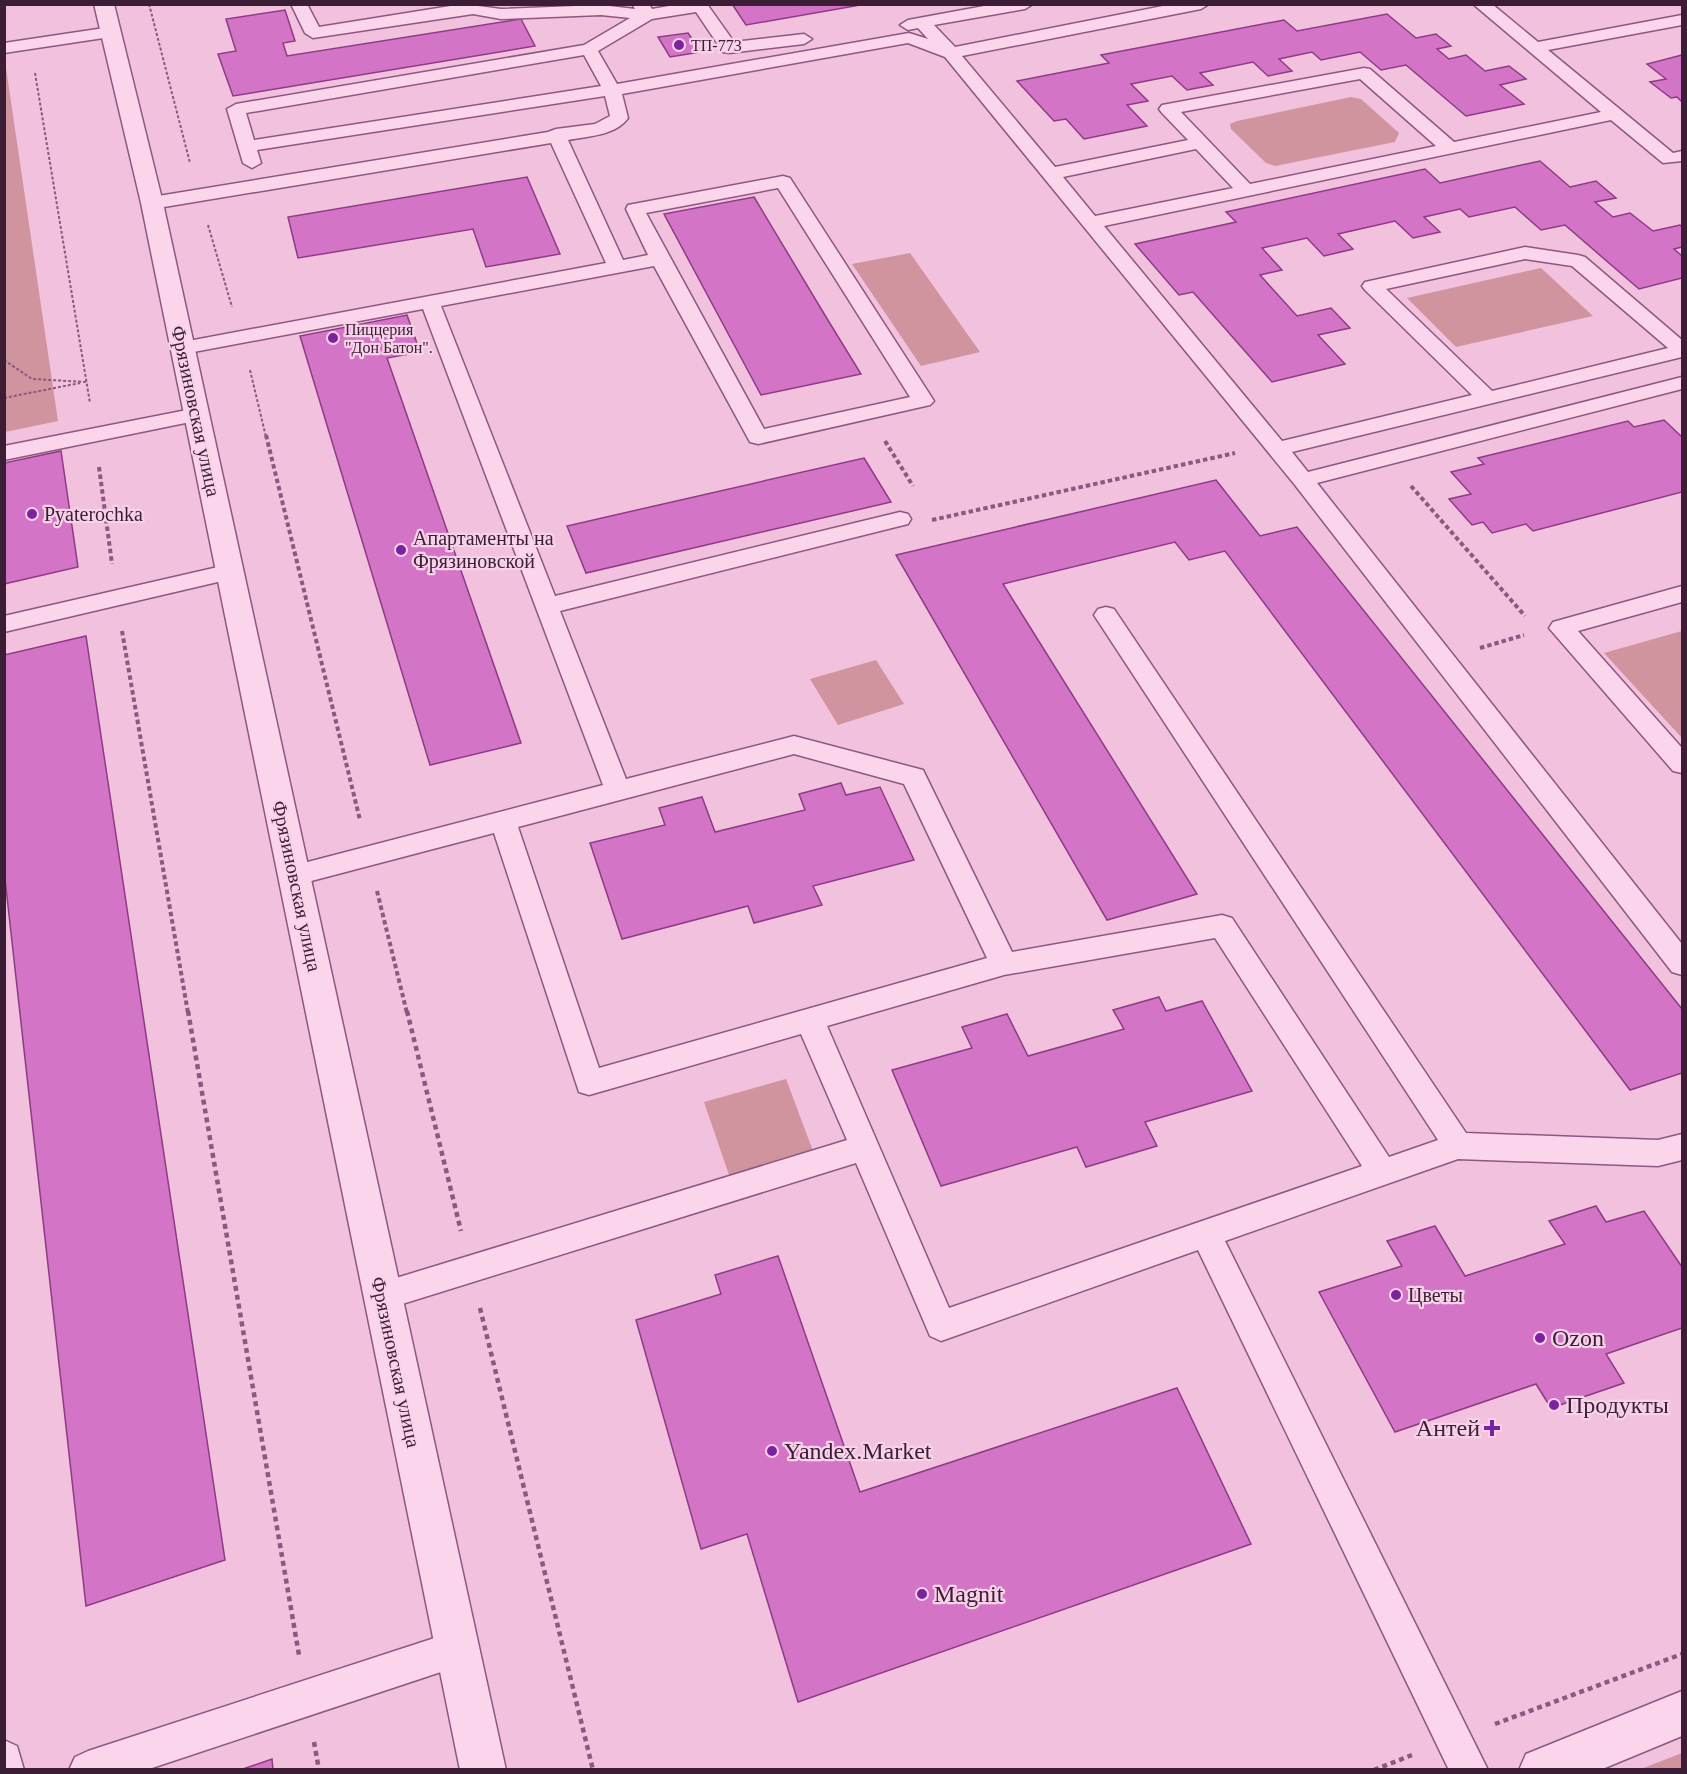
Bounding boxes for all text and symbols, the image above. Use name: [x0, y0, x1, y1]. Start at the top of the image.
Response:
place label: ТП-773: [691, 37, 742, 54]
marker: ТП-773: [672, 38, 686, 52]
place label: Пиццерия "Дон Батон".: [345, 321, 433, 357]
street label: Фрязиновская улица: [166, 323, 225, 499]
marker: Пиццерия "Дон Батон".: [326, 331, 340, 345]
place label: Pyaterochka: [44, 503, 143, 526]
marker: Pyaterochka: [25, 507, 39, 521]
place label: Апартаменты на Фрязиновской: [413, 527, 554, 573]
marker: Апартаменты на Фрязиновской: [394, 543, 408, 557]
street label: Фрязиновская улица: [267, 798, 326, 974]
street label: Фрязиновская улица: [366, 1274, 425, 1450]
place label: Цветы: [1408, 1284, 1463, 1307]
marker: Цветы: [1389, 1288, 1403, 1302]
place label: Ozon: [1552, 1325, 1604, 1351]
marker: Ozon: [1533, 1331, 1547, 1345]
place label: Продукты: [1566, 1392, 1669, 1418]
marker: Продукты: [1547, 1398, 1561, 1412]
place label: Антей: [1416, 1415, 1480, 1441]
marker: Антей: [1485, 1421, 1499, 1435]
place label: Yandex.Market: [784, 1438, 932, 1464]
marker: Yandex.Market: [765, 1444, 779, 1458]
place label: Magnit: [934, 1581, 1004, 1607]
marker: Magnit: [915, 1587, 929, 1601]

